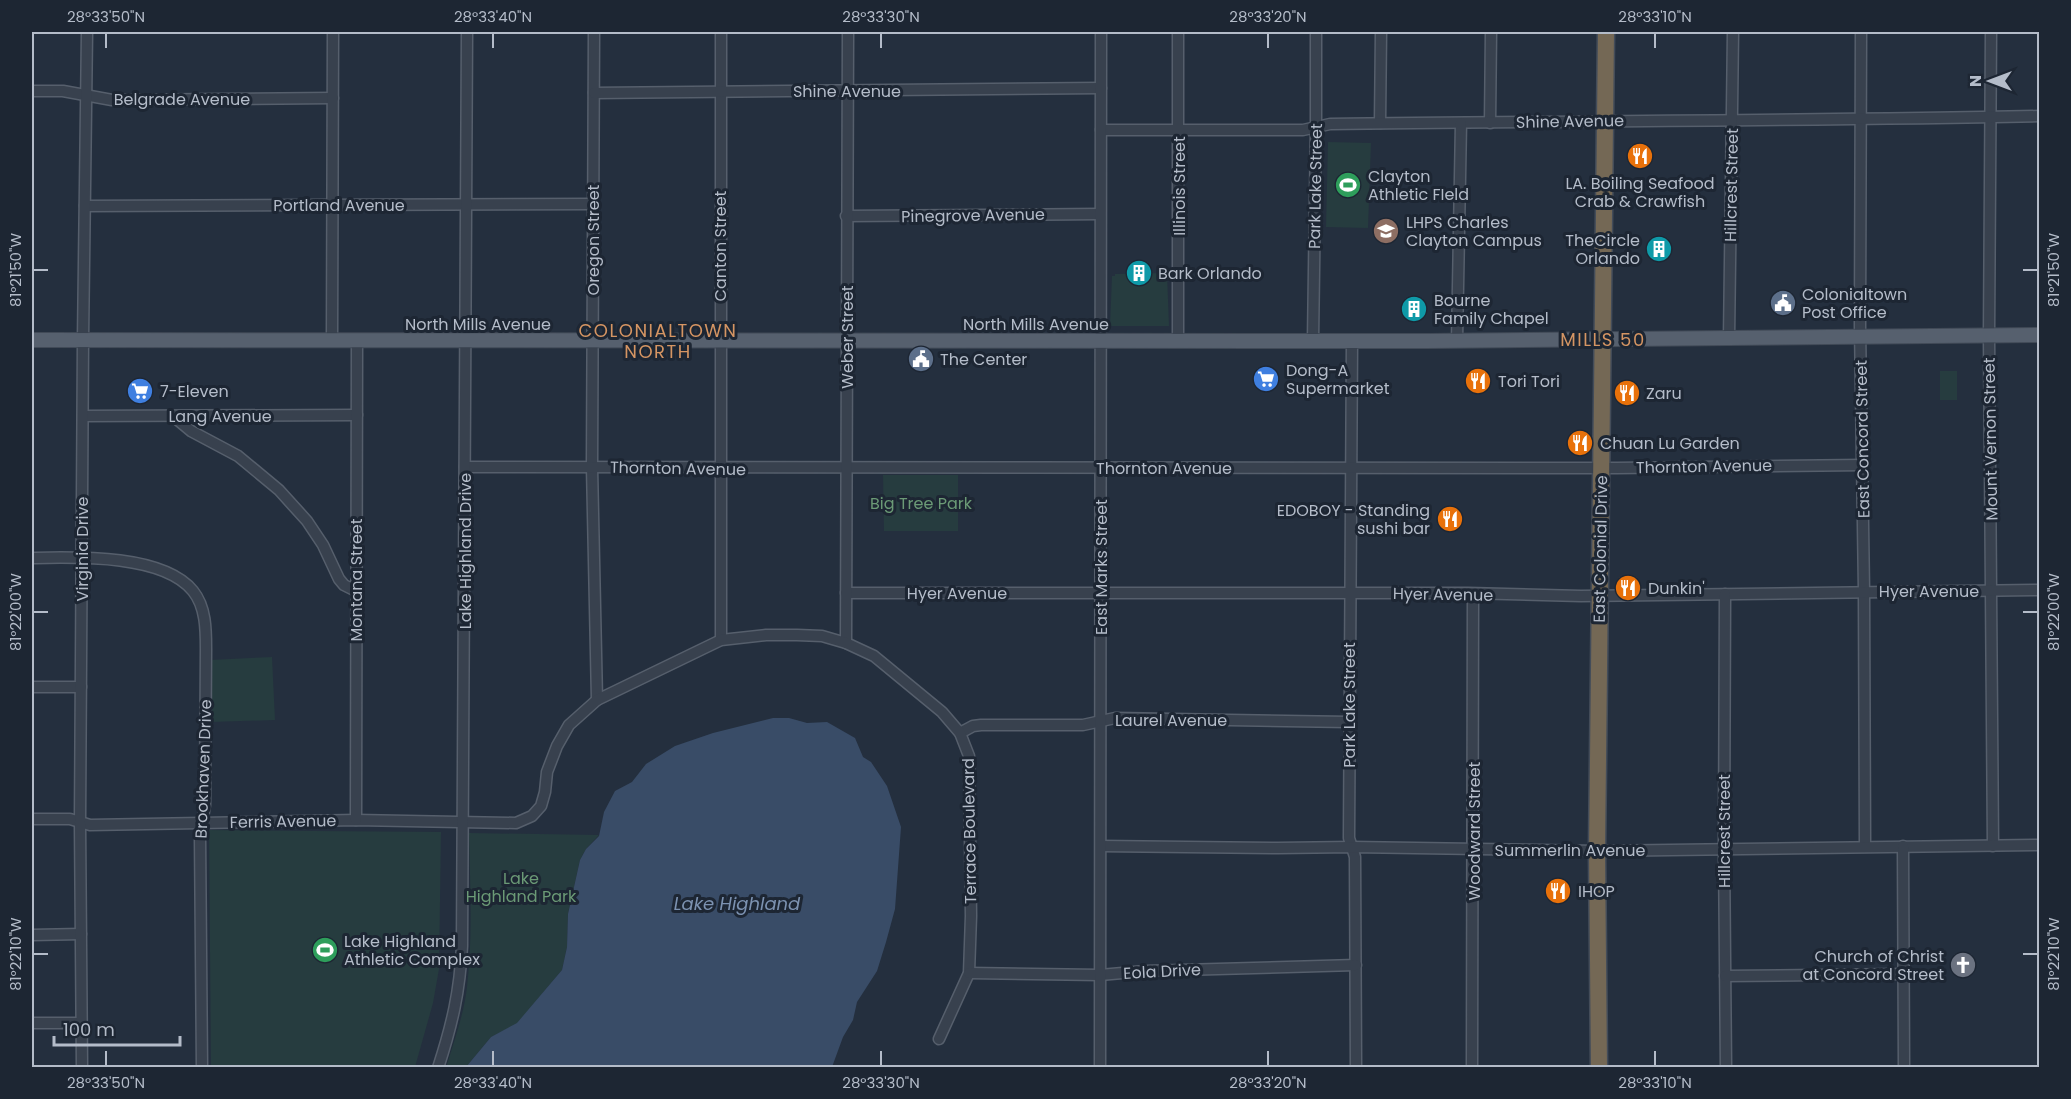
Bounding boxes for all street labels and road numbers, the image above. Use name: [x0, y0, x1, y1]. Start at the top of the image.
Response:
street label: Shine Avenue: [793, 80, 901, 103]
street label: Belgrade Avenue: [114, 88, 250, 111]
street label: Shine Avenue: [1516, 109, 1624, 134]
street label: Park Lake Street: [1303, 123, 1328, 249]
street label: Hillcrest Street: [1719, 128, 1744, 242]
street label: Illinois Street: [1168, 136, 1191, 236]
street label: Oregon Street: [582, 184, 605, 295]
street label: Canton Street: [709, 190, 732, 301]
street label: Portland Avenue: [273, 194, 405, 217]
street label: Pinegrove Avenue: [901, 203, 1045, 228]
street label: Weber Street: [836, 285, 859, 389]
street label: North Mills Avenue: [405, 313, 551, 336]
street label: North Mills Avenue: [963, 313, 1109, 336]
street label: Mount Vernon Street: [1978, 357, 2003, 521]
street label: East Concord Street: [1850, 360, 1875, 518]
street label: Lang Avenue: [168, 405, 272, 428]
street label: Thornton Avenue: [1636, 454, 1772, 479]
street label: Thornton Avenue: [610, 456, 746, 481]
street label: Thornton Avenue: [1096, 457, 1232, 480]
street label: Lake Highland Drive: [454, 473, 477, 629]
street label: East Colonial Drive: [1588, 475, 1613, 623]
street label: Virginia Drive: [71, 497, 94, 601]
street label: East Marks Street: [1090, 499, 1113, 635]
street label: Montana Street: [345, 518, 368, 642]
street label: Hyer Avenue: [1879, 580, 1979, 603]
street label: Hyer Avenue: [907, 582, 1007, 605]
street label: Hyer Avenue: [1393, 582, 1493, 607]
street label: Park Lake Street: [1338, 642, 1361, 768]
street label: Brookhaven Drive: [190, 699, 217, 839]
street label: Laurel Avenue: [1115, 709, 1227, 732]
street label: Terrace Boulevard: [957, 758, 982, 904]
street label: Woodward Street: [1463, 761, 1486, 900]
street label: Hillcrest Street: [1713, 774, 1736, 888]
street label: Ferris Avenue: [230, 809, 337, 834]
street label: Summerlin Avenue: [1495, 839, 1646, 862]
street label: Eola Drive: [1123, 958, 1201, 985]

